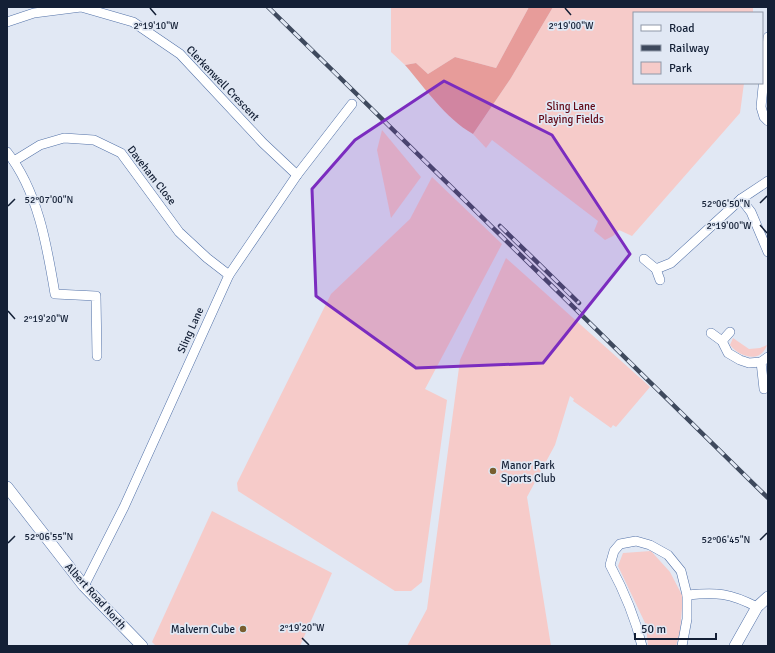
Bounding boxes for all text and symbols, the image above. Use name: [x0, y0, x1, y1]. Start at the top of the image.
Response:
legend: [633, 12, 763, 84]
text: 2°19'10"W: [133, 20, 179, 32]
text: 2°19'00"W: [548, 20, 594, 32]
text: Road: [669, 21, 695, 36]
text: Railway: [669, 41, 709, 56]
street label: Clerkenwell Crescent: [183, 43, 262, 124]
text: Park: [669, 61, 692, 76]
park label: Sling Lane Playing Fields: [538, 100, 604, 126]
street label: Daveham Close: [125, 143, 179, 207]
text: 52°07'00"N: [25, 194, 73, 206]
text: 52°06'50"N: [702, 198, 750, 210]
text: 2°19'00"W: [706, 220, 752, 232]
street label: Sling Lane: [175, 305, 206, 355]
text: 2°19'20"W: [23, 313, 69, 325]
place label: Manor Park Sports Club: [501, 459, 556, 485]
marker: Manor Park Sports Club: [488, 466, 498, 476]
text: 52°06'55"N: [25, 531, 73, 543]
text: 52°06'45"N: [702, 534, 750, 546]
street label: Albert Road North: [62, 560, 129, 632]
scale bar: [635, 615, 716, 641]
text: 2°19'20"W: [279, 622, 325, 634]
text: 50 m: [641, 622, 666, 637]
place label: Malvern Cube: [171, 623, 235, 636]
marker: Malvern Cube: [238, 624, 248, 634]

